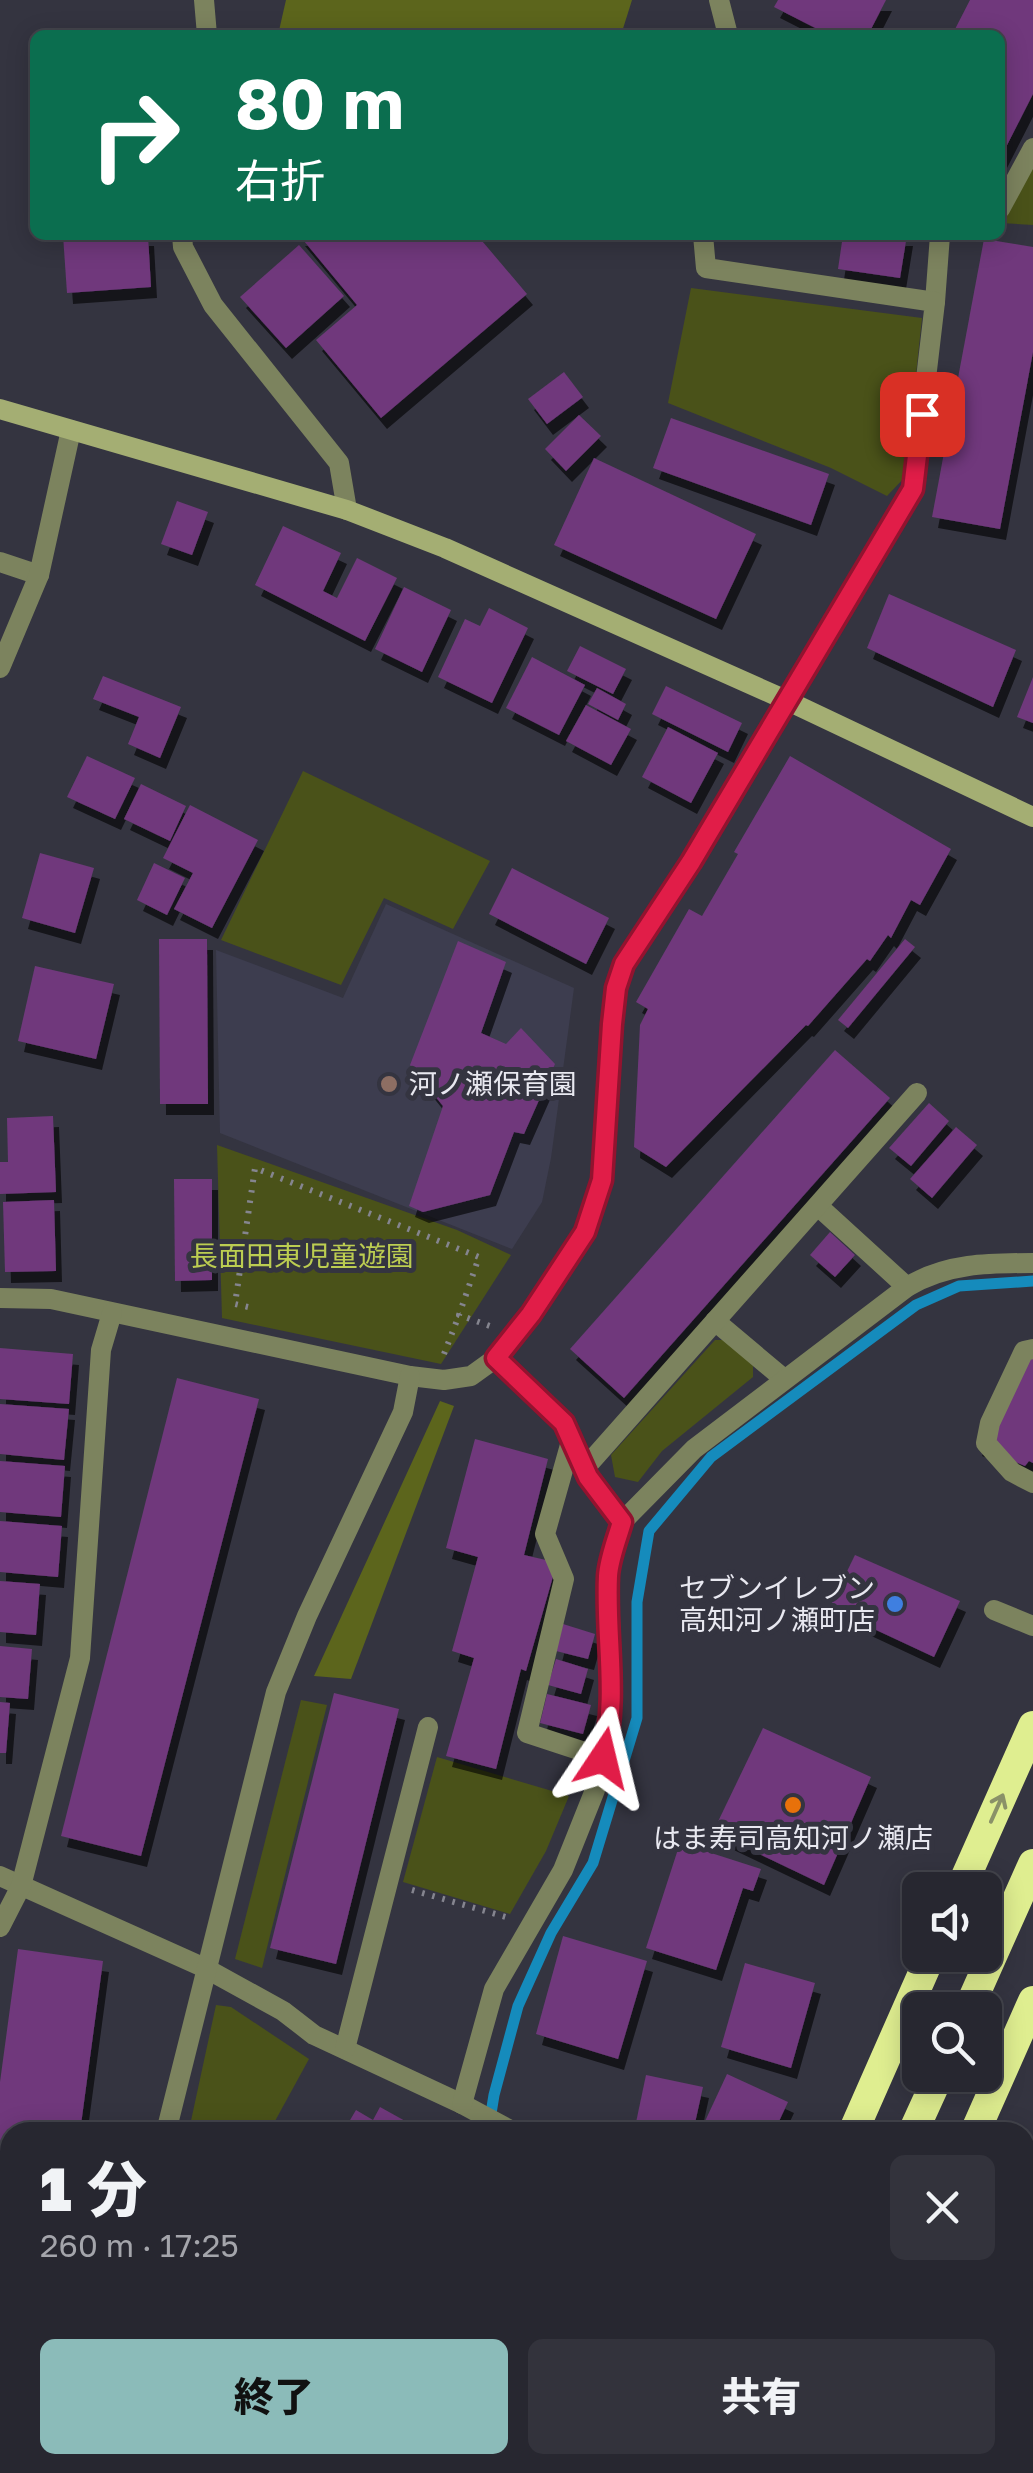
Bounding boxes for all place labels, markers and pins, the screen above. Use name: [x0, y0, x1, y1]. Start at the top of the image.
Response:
pin: [880, 372, 965, 457]
place label: 河ノ瀬保育園: [409, 1067, 577, 1100]
marker: 河ノ瀬保育園: [378, 1073, 400, 1095]
place label: セブンイレブン 高知河ノ瀬町店: [679, 1571, 875, 1636]
marker: セブンイレブン 高知河ノ瀬町店: [884, 1593, 906, 1615]
marker: はま寿司高知河ノ瀬店: [782, 1794, 804, 1816]
place label: はま寿司高知河ノ瀬店: [653, 1821, 933, 1854]

